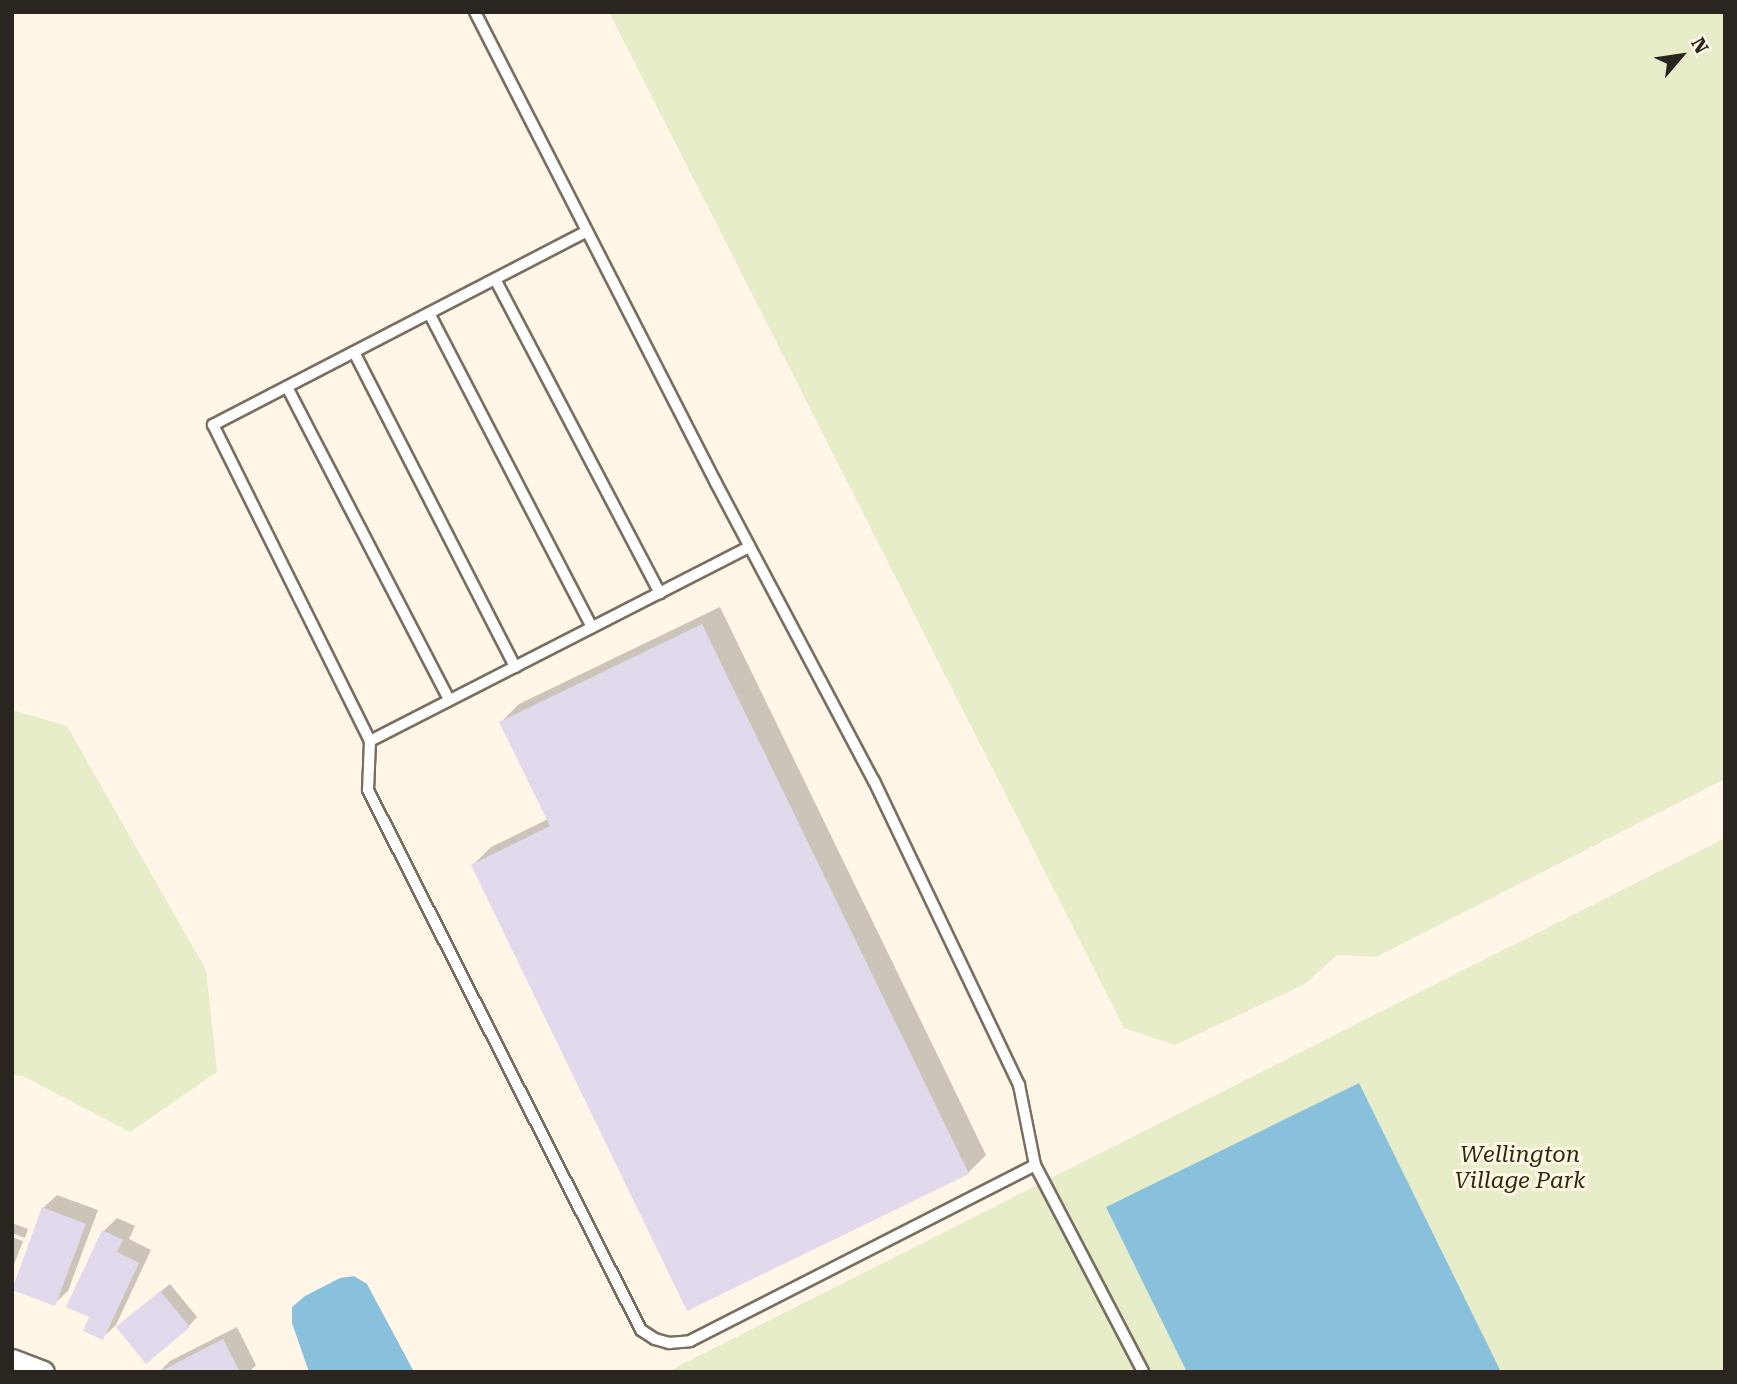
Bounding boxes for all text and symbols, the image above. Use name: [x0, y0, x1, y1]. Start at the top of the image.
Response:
north arrow: [1646, 21, 1716, 91]
text: N: [1686, 34, 1713, 58]
park label: Wellington Village Park: [1455, 1141, 1585, 1195]

